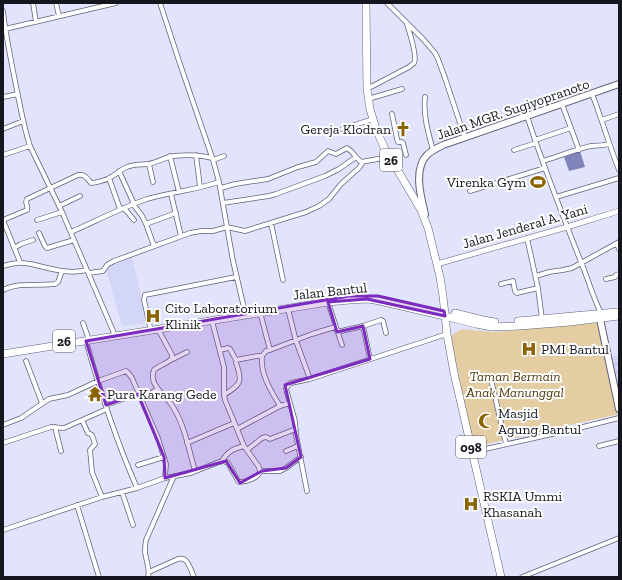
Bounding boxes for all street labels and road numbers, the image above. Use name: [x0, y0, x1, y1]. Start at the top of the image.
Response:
street label: Jalan MGR. Sugiyopranoto: [435, 75, 592, 144]
road number: 26: [380, 149, 402, 171]
street label: Jalan Jenderal A. Yani: [461, 200, 590, 252]
street label: Jalan Bantul: [292, 279, 368, 304]
road number: 26: [53, 330, 75, 352]
road number: 098: [456, 436, 486, 458]

